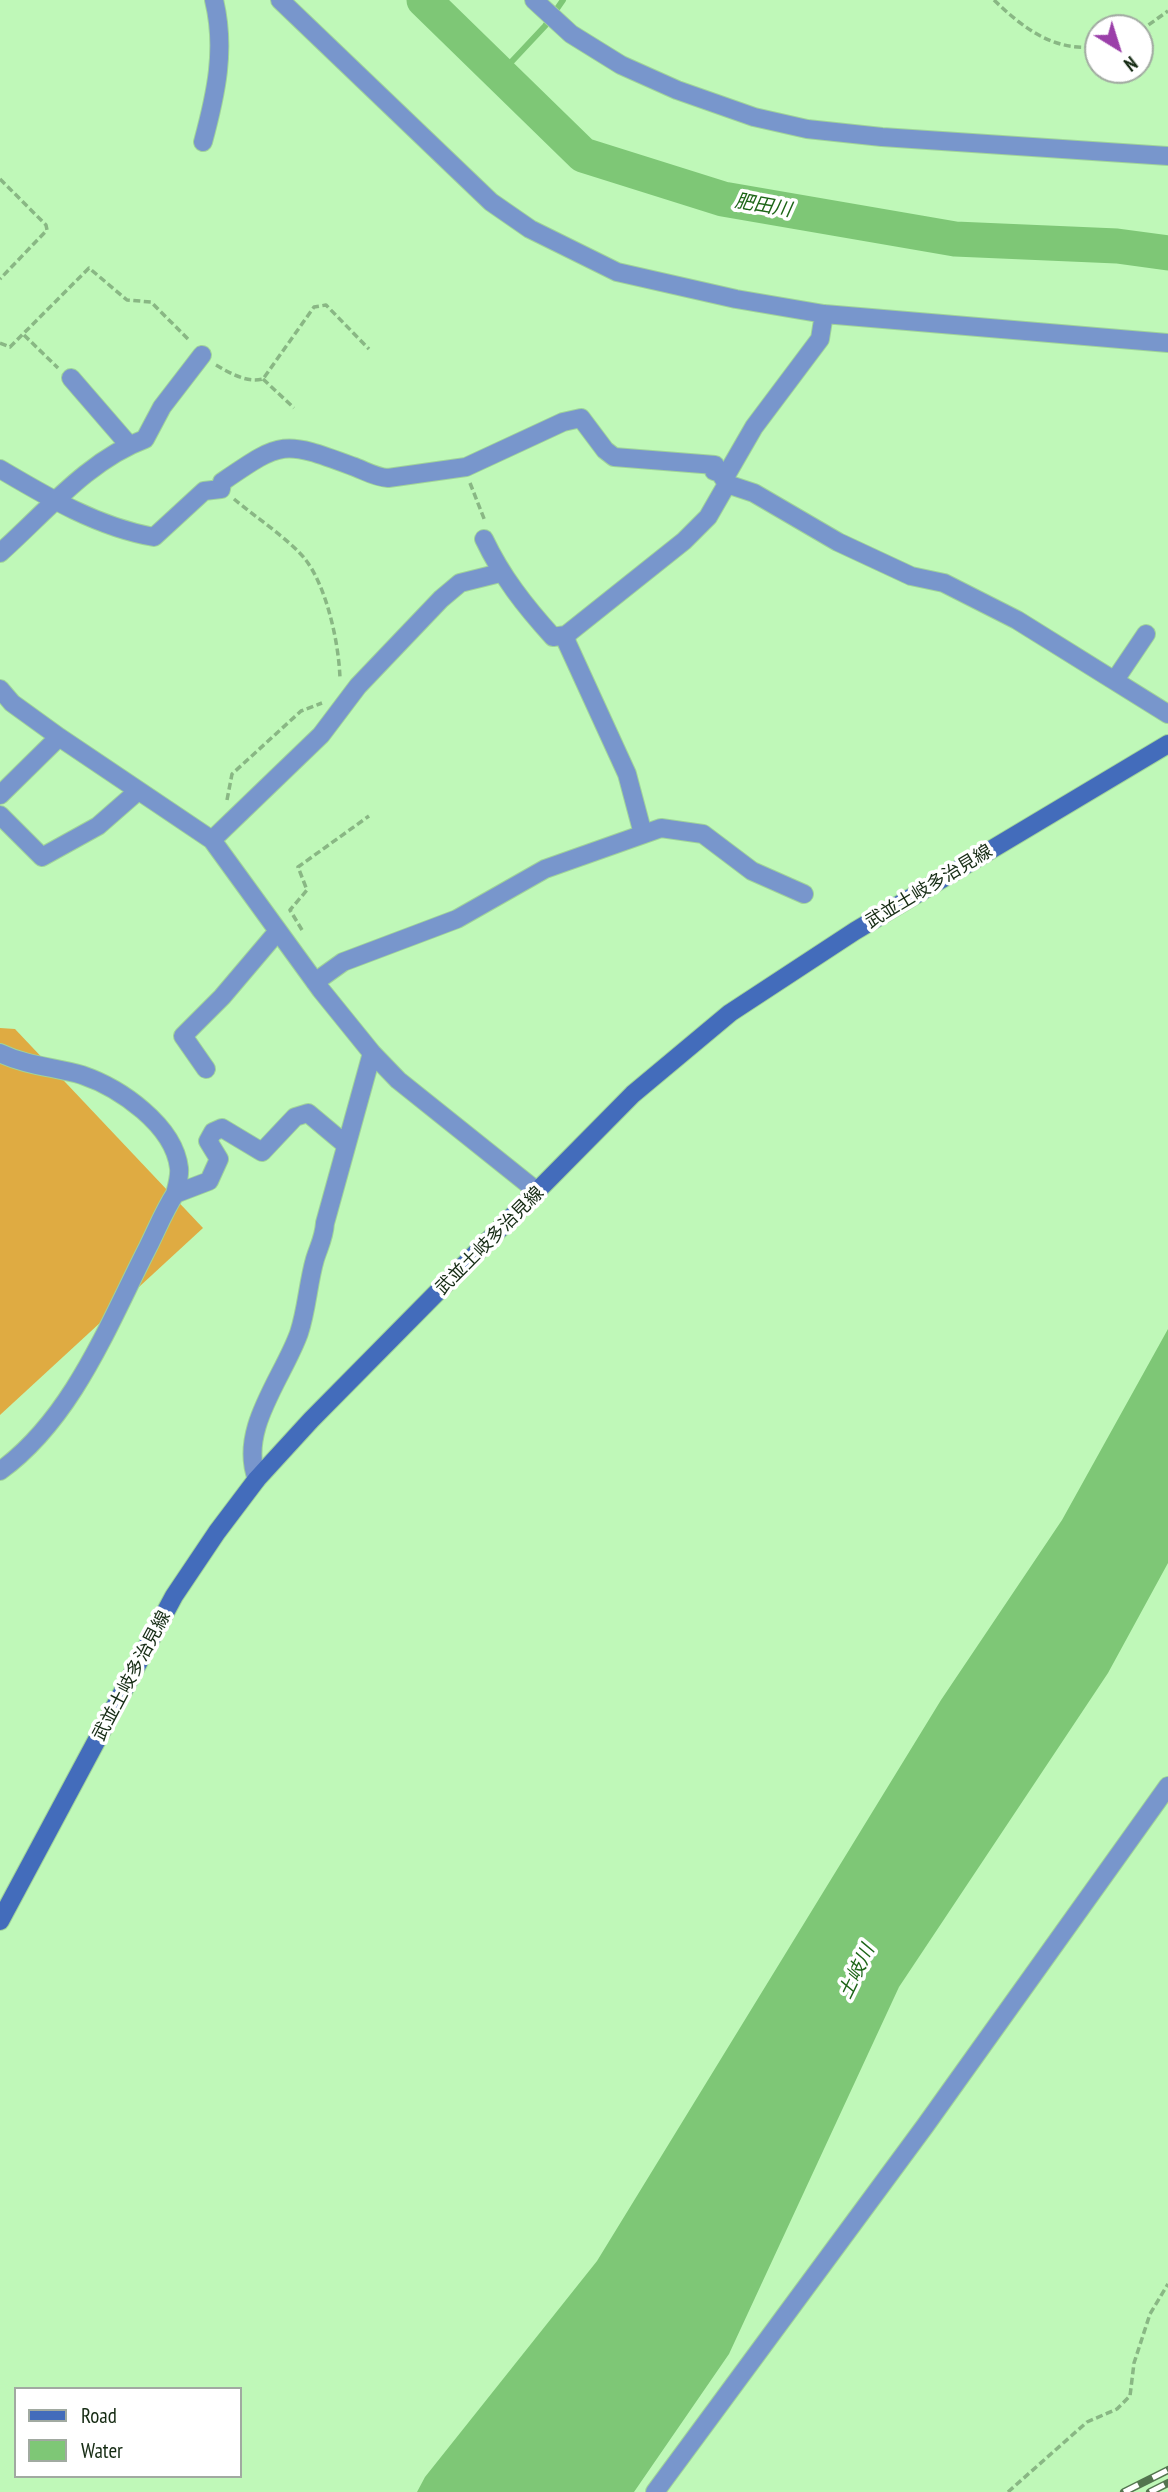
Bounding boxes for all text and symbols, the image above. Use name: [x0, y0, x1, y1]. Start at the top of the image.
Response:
north arrow: [1084, 14, 1154, 84]
text: N: [1119, 51, 1142, 77]
water label: 肥田川: [733, 190, 793, 222]
street label: 武並土岐多治見線: [862, 841, 996, 933]
street label: 武並土岐多治見線: [431, 1182, 549, 1300]
street label: 武並土岐多治見線: [89, 1607, 175, 1745]
water label: 土岐川: [834, 1941, 880, 2003]
legend: [14, 2387, 242, 2478]
text: Road: [81, 2402, 117, 2429]
text: Water: [81, 2437, 123, 2464]

